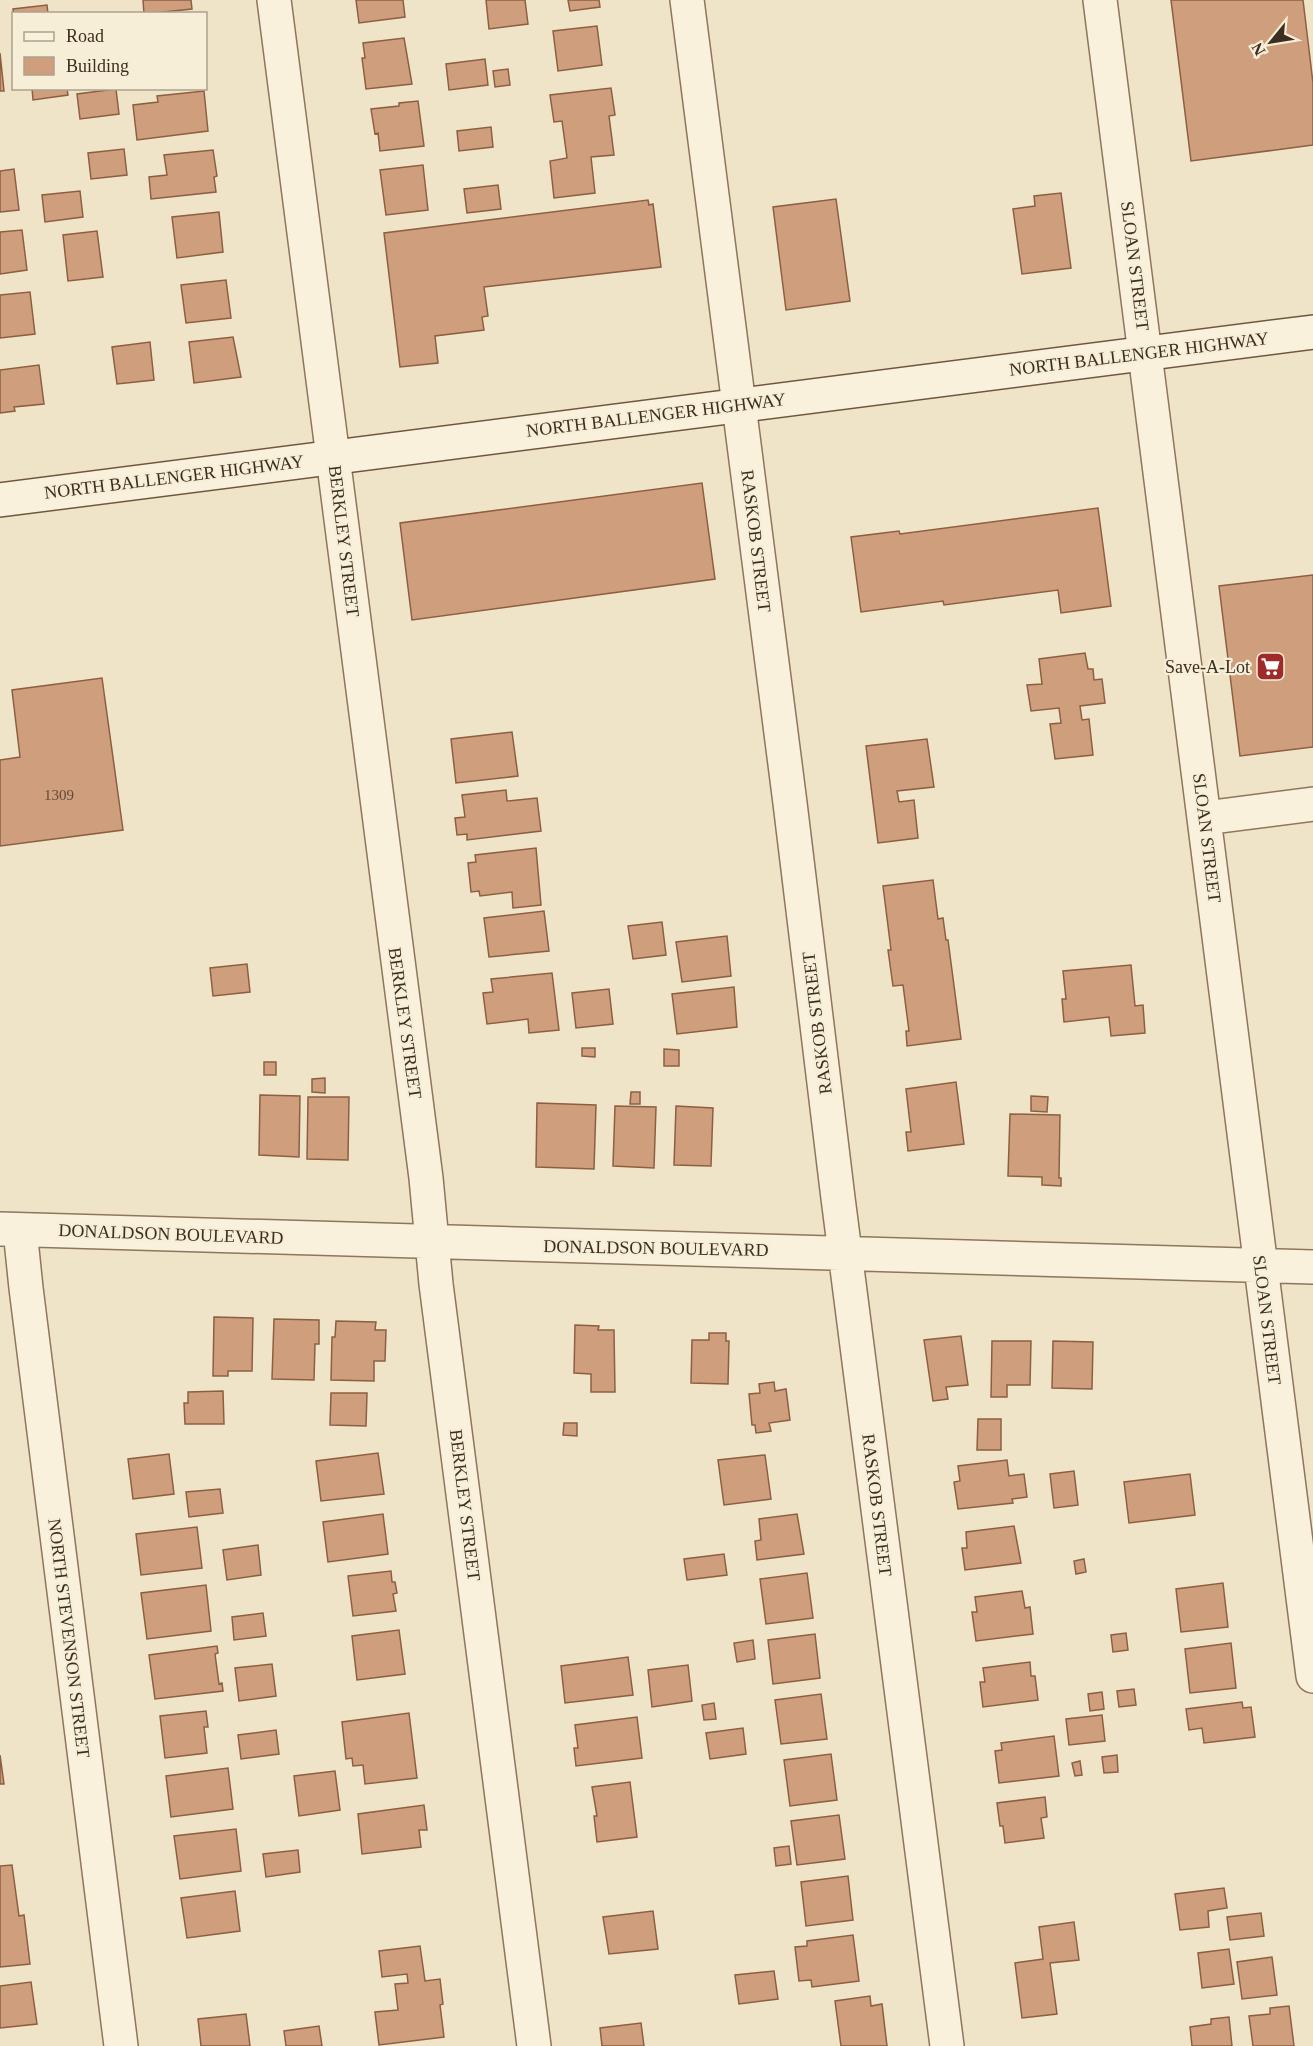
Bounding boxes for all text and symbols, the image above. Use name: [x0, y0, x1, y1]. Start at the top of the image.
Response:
legend: [12, 12, 207, 90]
north arrow: [1241, 12, 1301, 72]
text: Road: [66, 26, 104, 46]
text: N: [1248, 40, 1269, 59]
text: Building: [66, 56, 129, 76]
street label: SLOAN STREET: [1117, 200, 1153, 332]
street label: NORTH BALLENGER HIGHWAY: [1008, 328, 1270, 380]
street label: NORTH BALLENGER HIGHWAY: [525, 389, 787, 441]
street label: NORTH BALLENGER HIGHWAY: [43, 451, 305, 503]
street label: BERKLEY STREET: [325, 464, 363, 618]
street label: RASKOB STREET: [737, 469, 775, 613]
supermarket icon: Save-A-Lot: [1255, 651, 1287, 683]
place label: Save-A-Lot: [1165, 657, 1250, 677]
street label: SLOAN STREET: [1189, 772, 1225, 904]
house number: 1309: [44, 787, 74, 803]
street label: BERKLEY STREET: [384, 946, 426, 1100]
street label: RASKOB STREET: [798, 951, 836, 1095]
street label: DONALDSON BOULEVARD: [58, 1220, 284, 1248]
street label: DONALDSON BOULEVARD: [543, 1236, 769, 1260]
street label: SLOAN STREET: [1249, 1254, 1285, 1386]
street label: BERKLEY STREET: [446, 1428, 484, 1582]
street label: RASKOB STREET: [858, 1433, 896, 1577]
street label: NORTH STEVENSON STREET: [44, 1517, 94, 1759]

